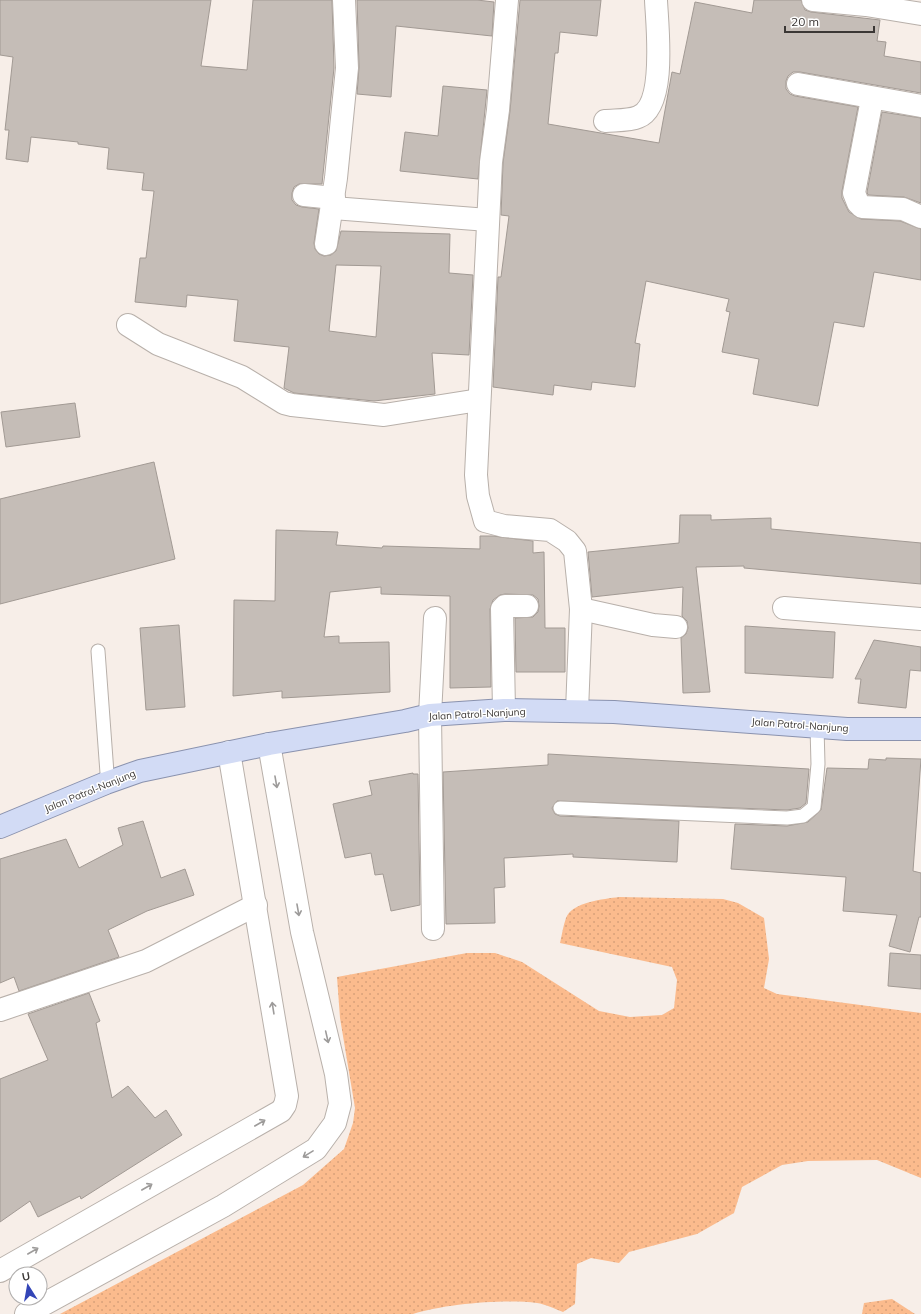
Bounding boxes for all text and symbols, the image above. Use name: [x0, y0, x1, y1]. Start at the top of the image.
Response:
scale bar: [785, 8, 874, 34]
text: 20 m: [791, 14, 819, 29]
street label: Jalan Patrol-Nanjung: [428, 705, 526, 723]
street label: Jalan Patrol-Nanjung: [751, 715, 849, 735]
street label: Jalan Patrol-Nanjung: [42, 767, 138, 815]
one-way arrow: [272, 775, 280, 788]
one-way arrow: [294, 903, 302, 916]
one-way arrow: [268, 1002, 276, 1015]
one-way arrow: [324, 1030, 332, 1043]
one-way arrow: [253, 1119, 265, 1127]
one-way arrow: [302, 1150, 314, 1158]
one-way arrow: [140, 1183, 152, 1191]
one-way arrow: [27, 1247, 39, 1255]
north arrow: [8, 1266, 48, 1306]
text: U: [21, 1269, 31, 1284]

